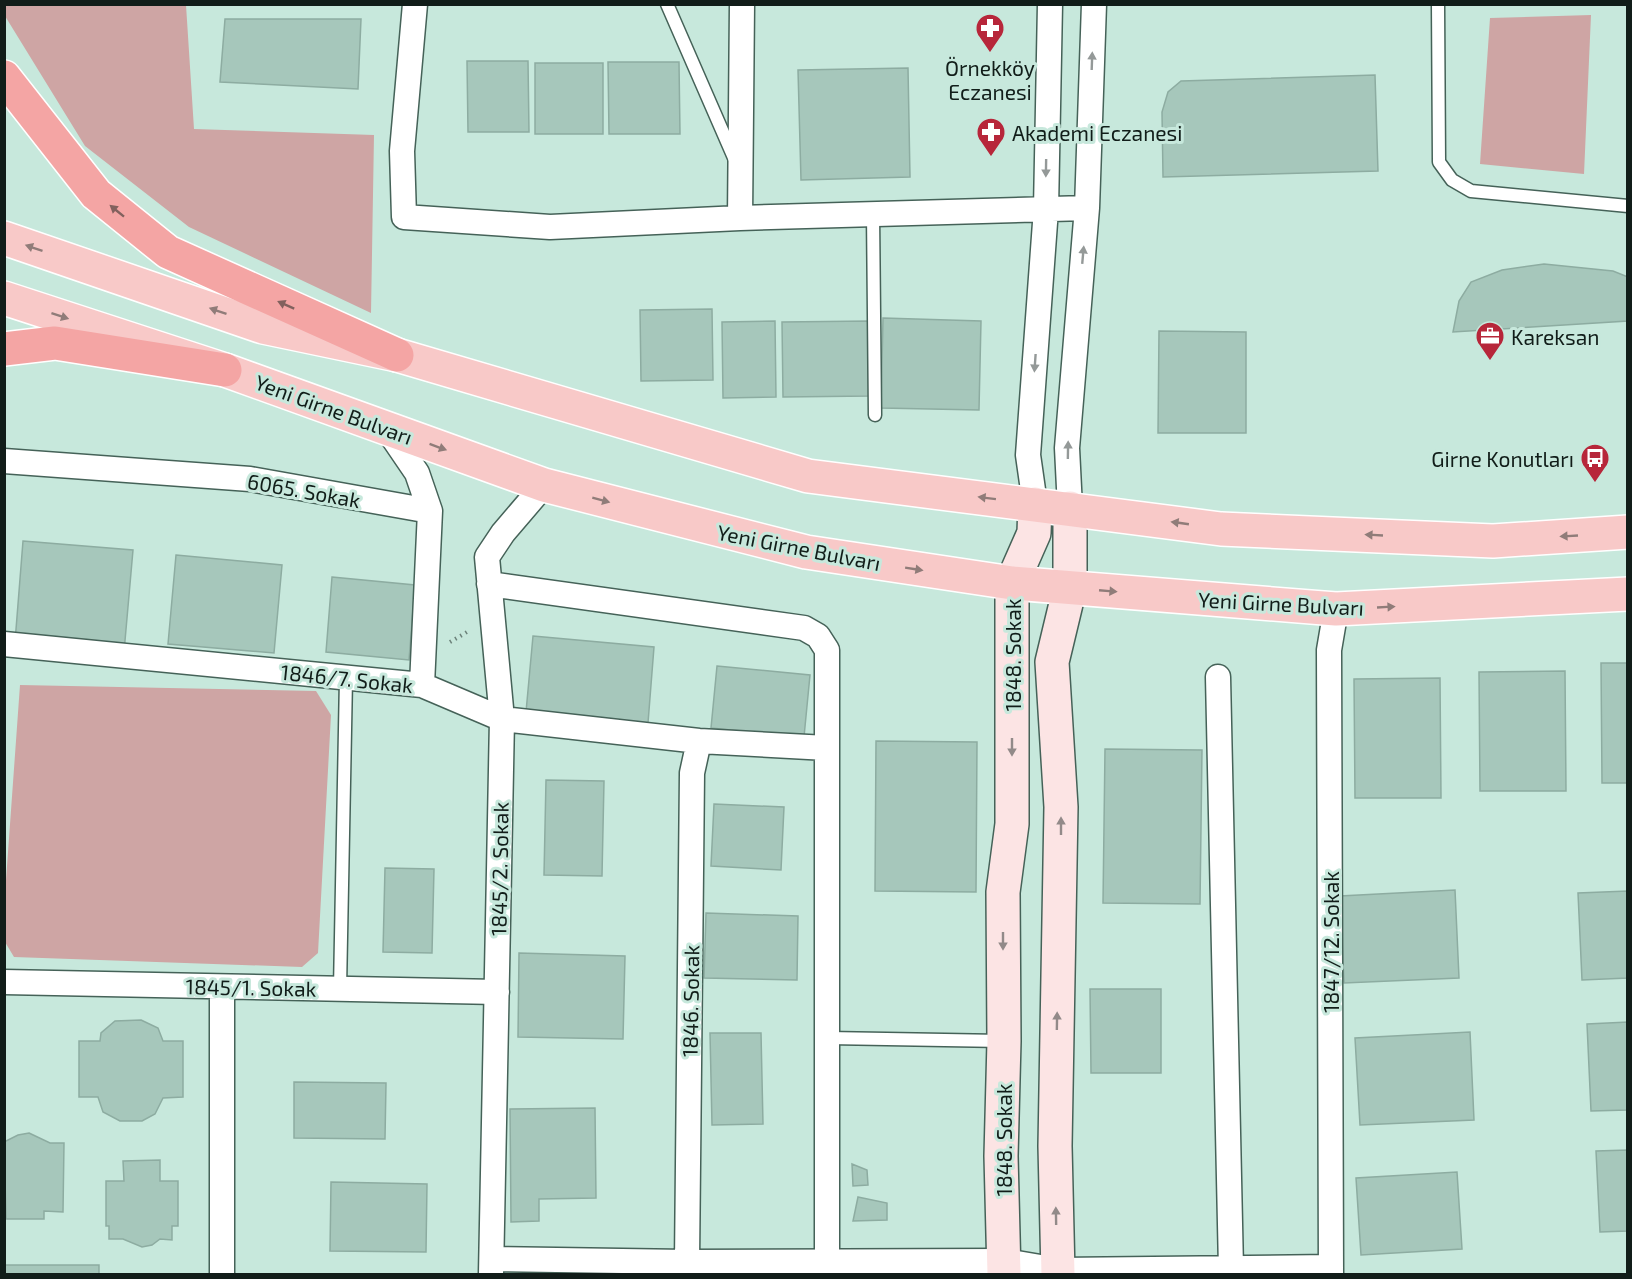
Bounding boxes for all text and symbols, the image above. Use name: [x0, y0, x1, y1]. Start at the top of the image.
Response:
pharmacy icon: Örnekköy Eczanesi: [974, 12, 1006, 54]
one-way arrow: [1088, 51, 1097, 70]
place label: Örnekköy Eczanesi: [945, 55, 1035, 104]
pharmacy icon: Akademi Eczanesi: [975, 116, 1007, 158]
place label: Akademi Eczanesi: [1012, 120, 1183, 145]
one-way arrow: [1042, 158, 1051, 177]
one-way arrow: [109, 205, 125, 218]
one-way arrow: [25, 243, 43, 252]
one-way arrow: [1078, 246, 1088, 265]
one-way arrow: [278, 301, 295, 310]
one-way arrow: [209, 306, 227, 316]
one-way arrow: [51, 312, 69, 321]
office icon: Kareksan: [1474, 320, 1506, 362]
place label: Kareksan: [1511, 324, 1599, 349]
one-way arrow: [1030, 353, 1039, 372]
street label: Yeni Girne Bulvarı: [252, 369, 416, 449]
one-way arrow: [1063, 440, 1073, 459]
bus stop icon: Girne Konutları: [1579, 442, 1611, 484]
one-way arrow: [429, 443, 447, 452]
place label: Girne Konutları: [1431, 446, 1574, 471]
street label: 6065. Sokak: [246, 468, 363, 512]
one-way arrow: [977, 493, 996, 503]
one-way arrow: [592, 496, 610, 506]
one-way arrow: [1170, 518, 1189, 528]
street label: Yeni Girne Bulvarı: [715, 519, 883, 575]
one-way arrow: [1365, 531, 1384, 540]
one-way arrow: [1560, 531, 1579, 541]
one-way arrow: [905, 565, 924, 574]
one-way arrow: [1098, 586, 1117, 596]
street label: Yeni Girne Bulvarı: [1198, 586, 1364, 620]
street label: 1848. Sokak: [1000, 598, 1025, 711]
one-way arrow: [1377, 602, 1396, 611]
street label: 1846/7. Sokak: [280, 659, 415, 697]
one-way arrow: [1007, 737, 1017, 756]
street label: 1845/2. Sokak: [485, 801, 513, 936]
one-way arrow: [1056, 817, 1066, 836]
street label: 1847/12. Sokak: [1318, 871, 1343, 1013]
one-way arrow: [999, 932, 1008, 951]
street label: 1846. Sokak: [677, 944, 703, 1057]
street label: 1845/1. Sokak: [185, 973, 317, 1001]
one-way arrow: [1053, 1012, 1062, 1031]
street label: 1848. Sokak: [991, 1083, 1016, 1196]
one-way arrow: [1052, 1207, 1061, 1226]

